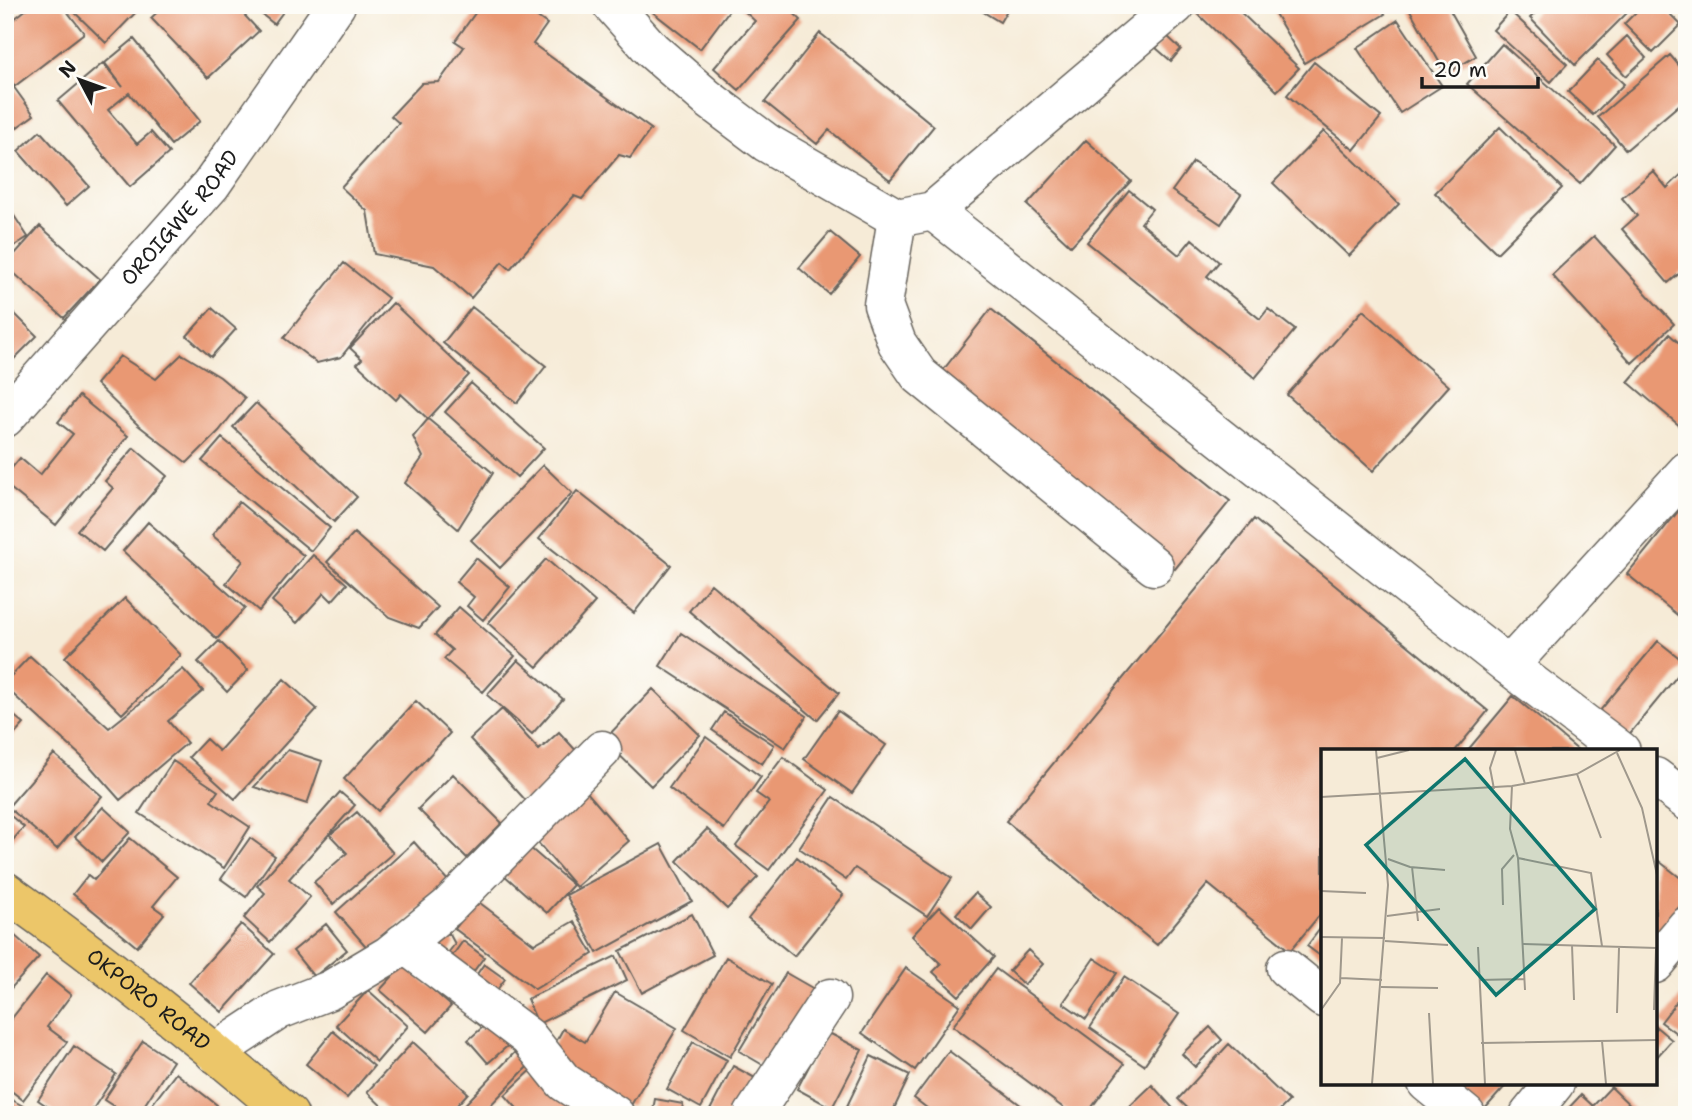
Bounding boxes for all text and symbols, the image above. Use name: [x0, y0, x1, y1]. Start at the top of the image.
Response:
north arrow: [46, 46, 116, 116]
scale bar: [1422, 46, 1538, 90]
text: N: [53, 55, 82, 83]
text: 20 m: [1433, 56, 1487, 84]
street label: OROIGWE ROAD: [115, 144, 245, 292]
inset map: [1321, 749, 1657, 1085]
street label: OKPORO ROAD: [81, 942, 216, 1057]

